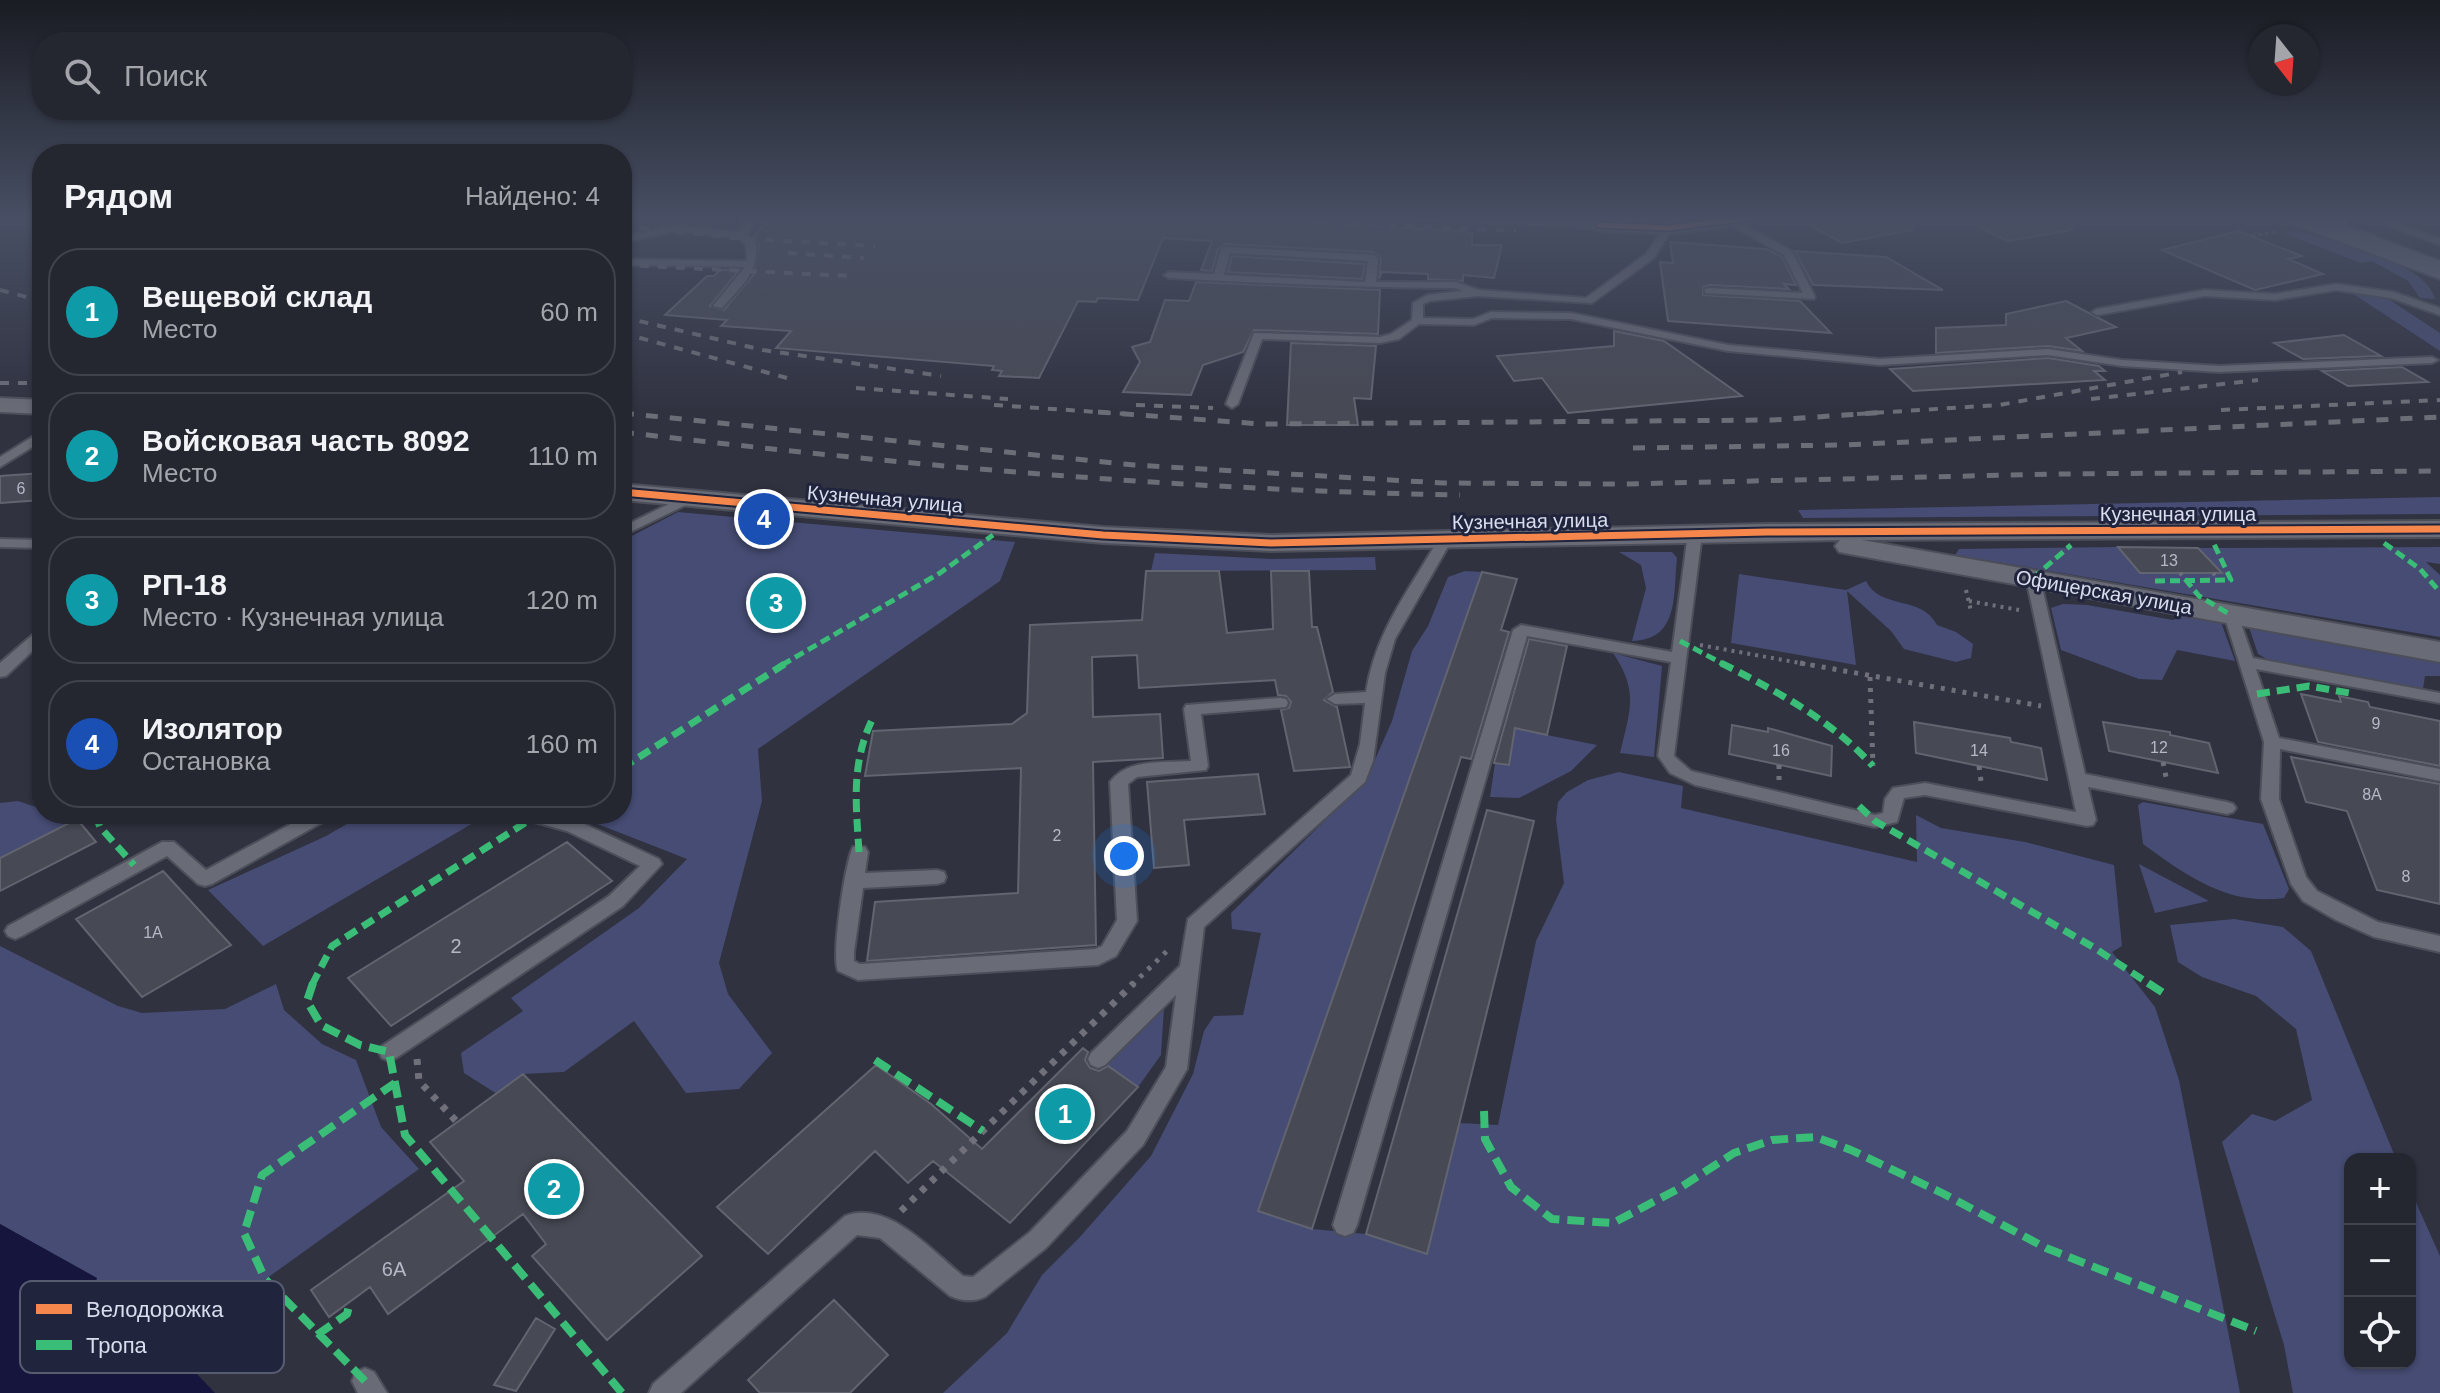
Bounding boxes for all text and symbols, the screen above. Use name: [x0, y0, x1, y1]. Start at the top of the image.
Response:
north arrow: [2248, 24, 2320, 96]
search box: [32, 32, 632, 120]
icon: search: [60, 54, 104, 98]
text: Поиск: [124, 59, 207, 92]
text: Рядом: [64, 177, 173, 215]
text: Найдено: 4: [465, 181, 600, 211]
text: Вещевой склад: [142, 280, 372, 313]
text: 1: [85, 297, 99, 327]
text: 60 m: [540, 297, 598, 327]
text: Место: [142, 314, 218, 344]
text: Войсковая часть 8092: [142, 424, 470, 457]
text: 2: [85, 441, 99, 471]
text: 110 m: [528, 441, 598, 471]
text: Место: [142, 458, 218, 488]
house number: 6: [17, 480, 26, 497]
street label: Кузнечная улица: [806, 481, 965, 517]
pin: 4: [738, 489, 790, 549]
street label: Кузнечная улица: [2100, 503, 2257, 525]
street label: Кузнечная улица: [1452, 509, 1609, 533]
house number: 13: [2160, 552, 2178, 569]
street label: Офицерская улица: [2014, 566, 2195, 618]
text: РП-18: [142, 568, 227, 601]
pin: 3: [750, 573, 802, 633]
text: 3: [85, 585, 99, 615]
text: 120 m: [526, 585, 598, 615]
text: Место · Кузнечная улица: [142, 602, 444, 632]
text: Изолятор: [142, 712, 283, 745]
house number: 9: [2372, 715, 2381, 732]
text: 4: [85, 729, 99, 759]
text: 160 m: [526, 729, 598, 759]
house number: 12: [2150, 739, 2168, 756]
house number: 16: [1772, 742, 1790, 759]
house number: 14: [1970, 742, 1988, 759]
text: Остановка: [142, 746, 270, 776]
house number: 8А: [2362, 786, 2382, 803]
house number: 2: [1053, 827, 1062, 844]
your location: [1104, 836, 1144, 876]
house number: 8: [2402, 868, 2411, 885]
house number: 1А: [143, 924, 163, 941]
house number: 2: [450, 935, 462, 957]
pin: 1: [1039, 1084, 1091, 1144]
map controls: [2344, 1153, 2416, 1369]
button: +: [2344, 1153, 2416, 1225]
pin: 2: [528, 1159, 580, 1219]
button: −: [2344, 1225, 2416, 1297]
house number: 6А: [382, 1258, 407, 1280]
legend: [20, 1281, 284, 1373]
text: Велодорожка: [86, 1297, 224, 1322]
button: locate: [2344, 1297, 2416, 1369]
text: Тропа: [86, 1333, 148, 1358]

